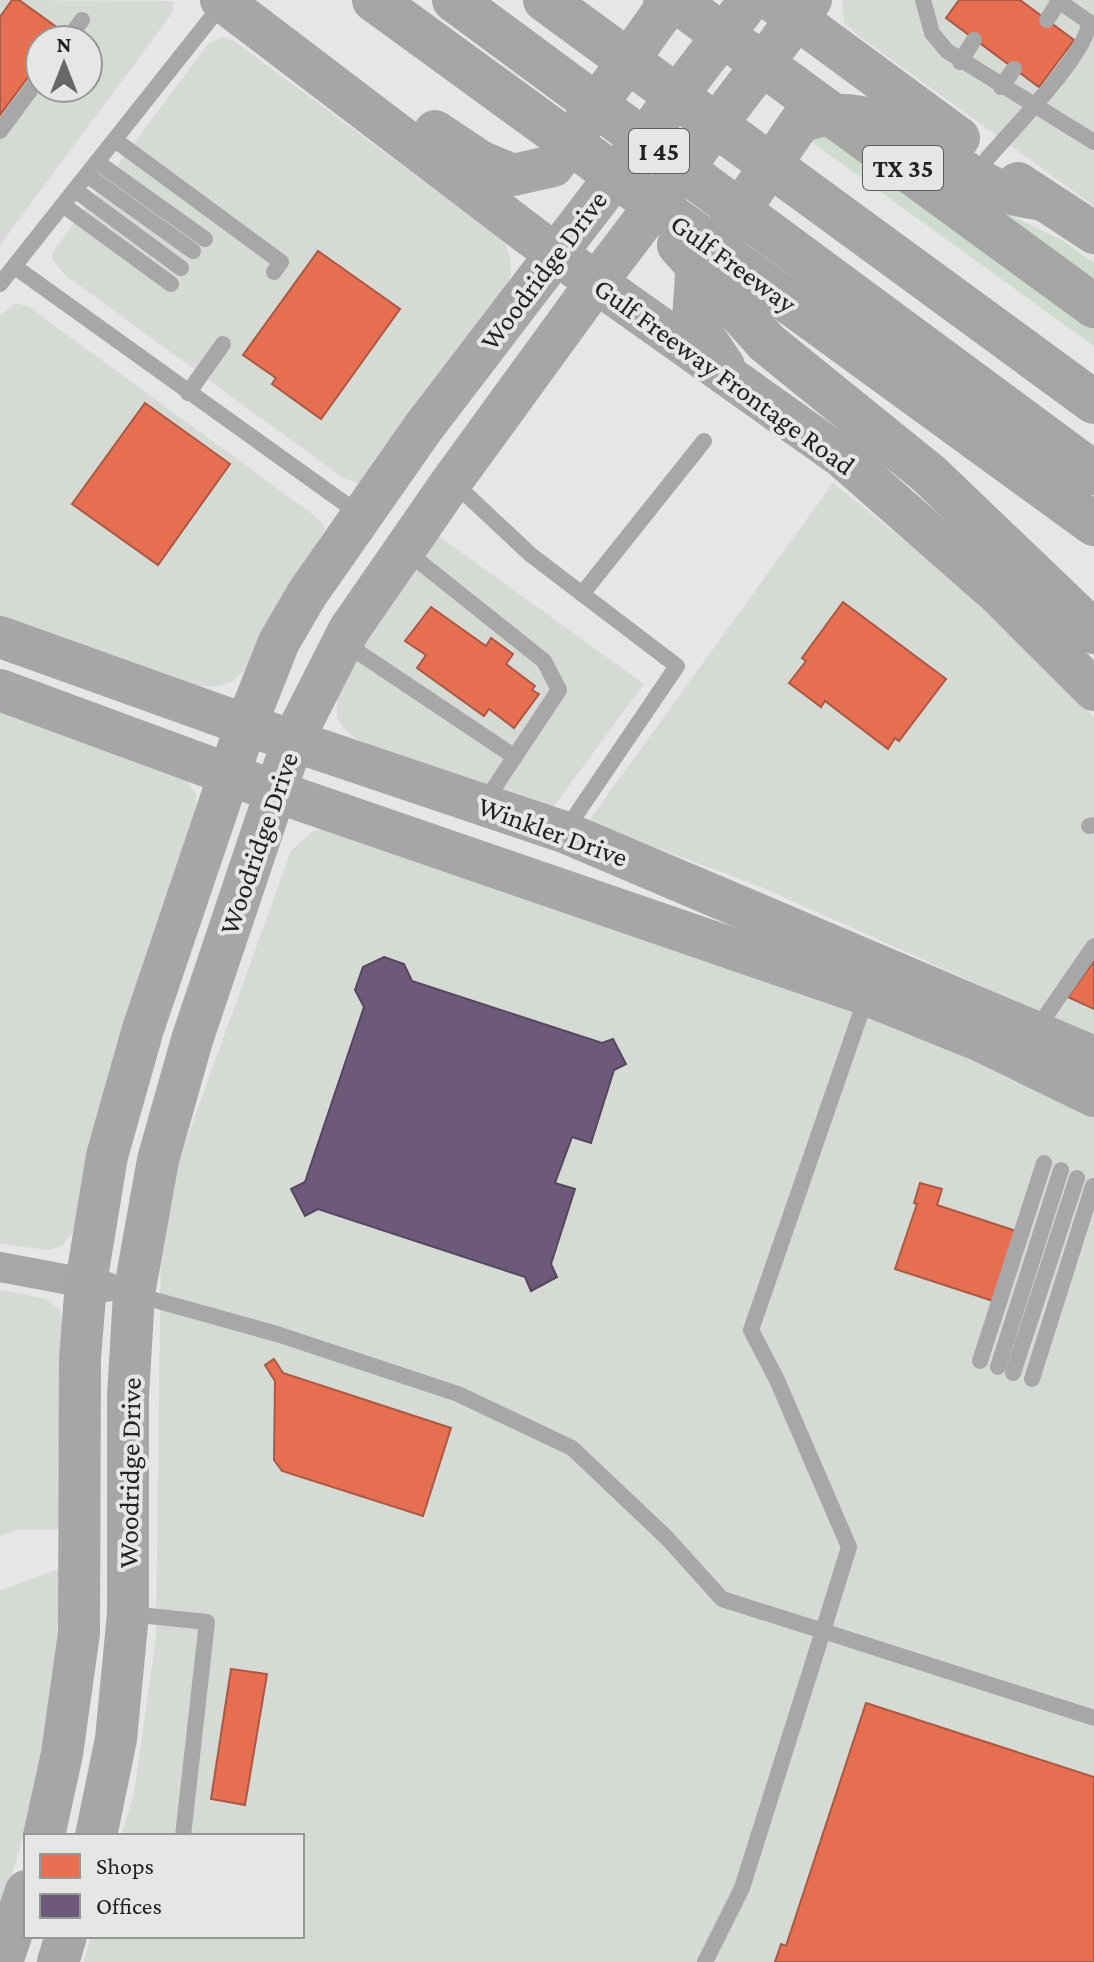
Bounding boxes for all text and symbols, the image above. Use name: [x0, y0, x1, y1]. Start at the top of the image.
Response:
north arrow: [24, 24, 104, 104]
text: N: [57, 32, 72, 57]
road number: I 45: [629, 129, 689, 173]
road number: TX 35: [863, 146, 943, 190]
street label: Woodridge Drive: [474, 185, 613, 356]
street label: Gulf Freeway: [665, 208, 803, 320]
street label: Gulf Freeway Frontage Road: [589, 272, 861, 481]
street label: Woodridge Drive: [213, 748, 304, 938]
street label: Winkler Drive: [474, 790, 632, 873]
street label: Woodridge Drive: [112, 1377, 147, 1569]
legend: [24, 1834, 304, 1938]
text: Shops: [96, 1852, 154, 1879]
text: Offices: [96, 1892, 162, 1919]

